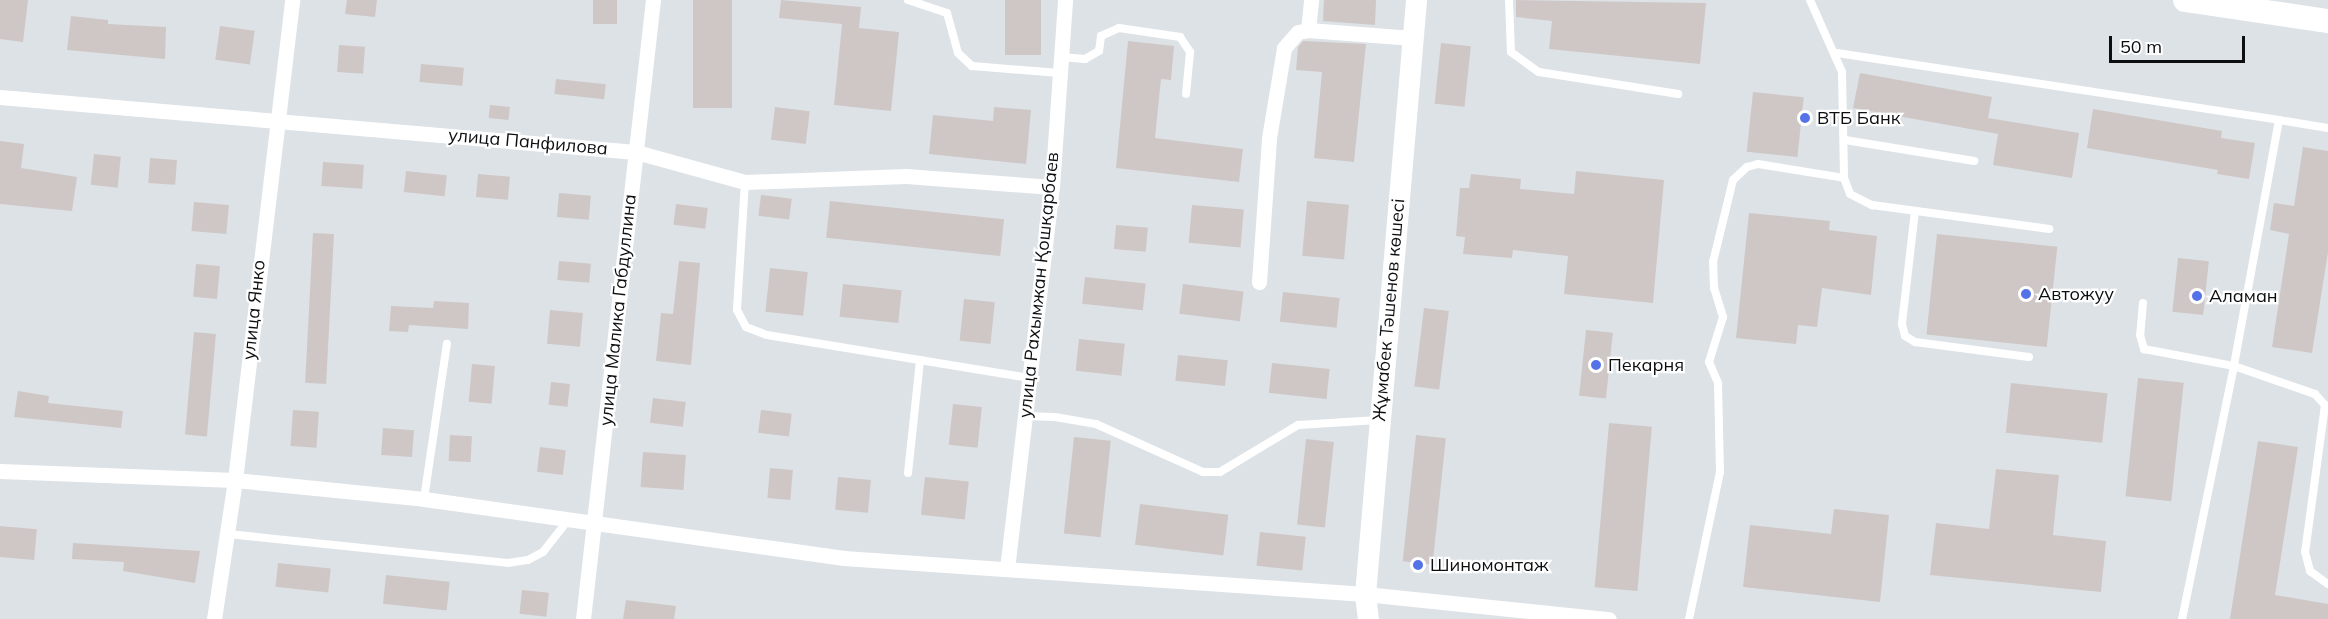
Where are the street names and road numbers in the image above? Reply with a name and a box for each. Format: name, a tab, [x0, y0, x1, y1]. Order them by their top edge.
street label: улица Панфилова	[447, 124, 609, 160]
street label: улица Рахымжан Қошқарбаев	[1014, 151, 1064, 419]
street label: улица Малика Габдуллина	[595, 193, 641, 427]
street label: Жұмабек Тәшенов көшесі	[1368, 198, 1410, 422]
street label: улица Янко	[238, 259, 270, 361]

